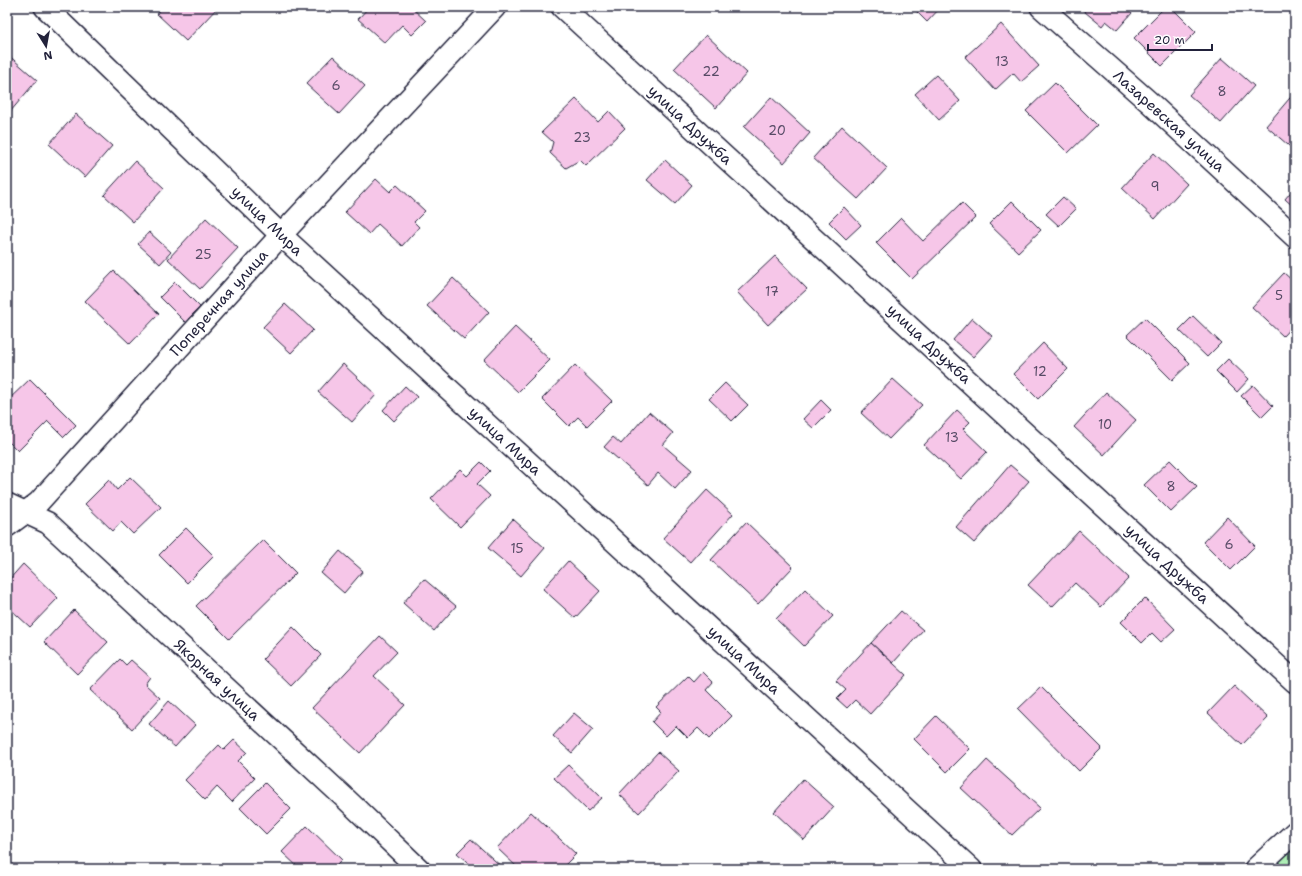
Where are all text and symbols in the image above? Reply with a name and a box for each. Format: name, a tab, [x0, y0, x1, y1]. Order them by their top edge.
north arrow	[26, 26, 66, 66]
scale bar	[1148, 26, 1212, 52]
text: 20 m	[1154, 32, 1185, 48]
text: N	[42, 47, 54, 64]
house number: 13	[995, 53, 1009, 70]
house number: 22	[702, 63, 720, 80]
street label: Лазаревская улица	[1109, 65, 1230, 177]
house number: 6	[331, 77, 341, 94]
street label: улица Дружба	[644, 81, 737, 170]
house number: 8	[1217, 83, 1227, 100]
house number: 20	[768, 122, 786, 139]
house number: 23	[573, 129, 591, 146]
house number: 9	[1150, 178, 1160, 195]
street label: улица Мира	[227, 182, 308, 261]
street label: Поперечная улица	[166, 245, 273, 361]
house number: 25	[195, 246, 211, 263]
house number: 17	[765, 283, 779, 300]
house number: 5	[1275, 287, 1283, 304]
street label: улица Дружба	[883, 300, 976, 389]
house number: 12	[1033, 363, 1047, 380]
street label: улица Мира	[464, 402, 546, 480]
house number: 10	[1098, 416, 1112, 433]
house number: 13	[945, 429, 959, 446]
house number: 8	[1166, 478, 1176, 495]
street label: улица Дружба	[1121, 520, 1214, 609]
house number: 6	[1224, 536, 1234, 553]
house number: 15	[510, 540, 524, 557]
street label: улица Мира	[703, 621, 785, 699]
street label: Якорная улица	[170, 635, 265, 726]

